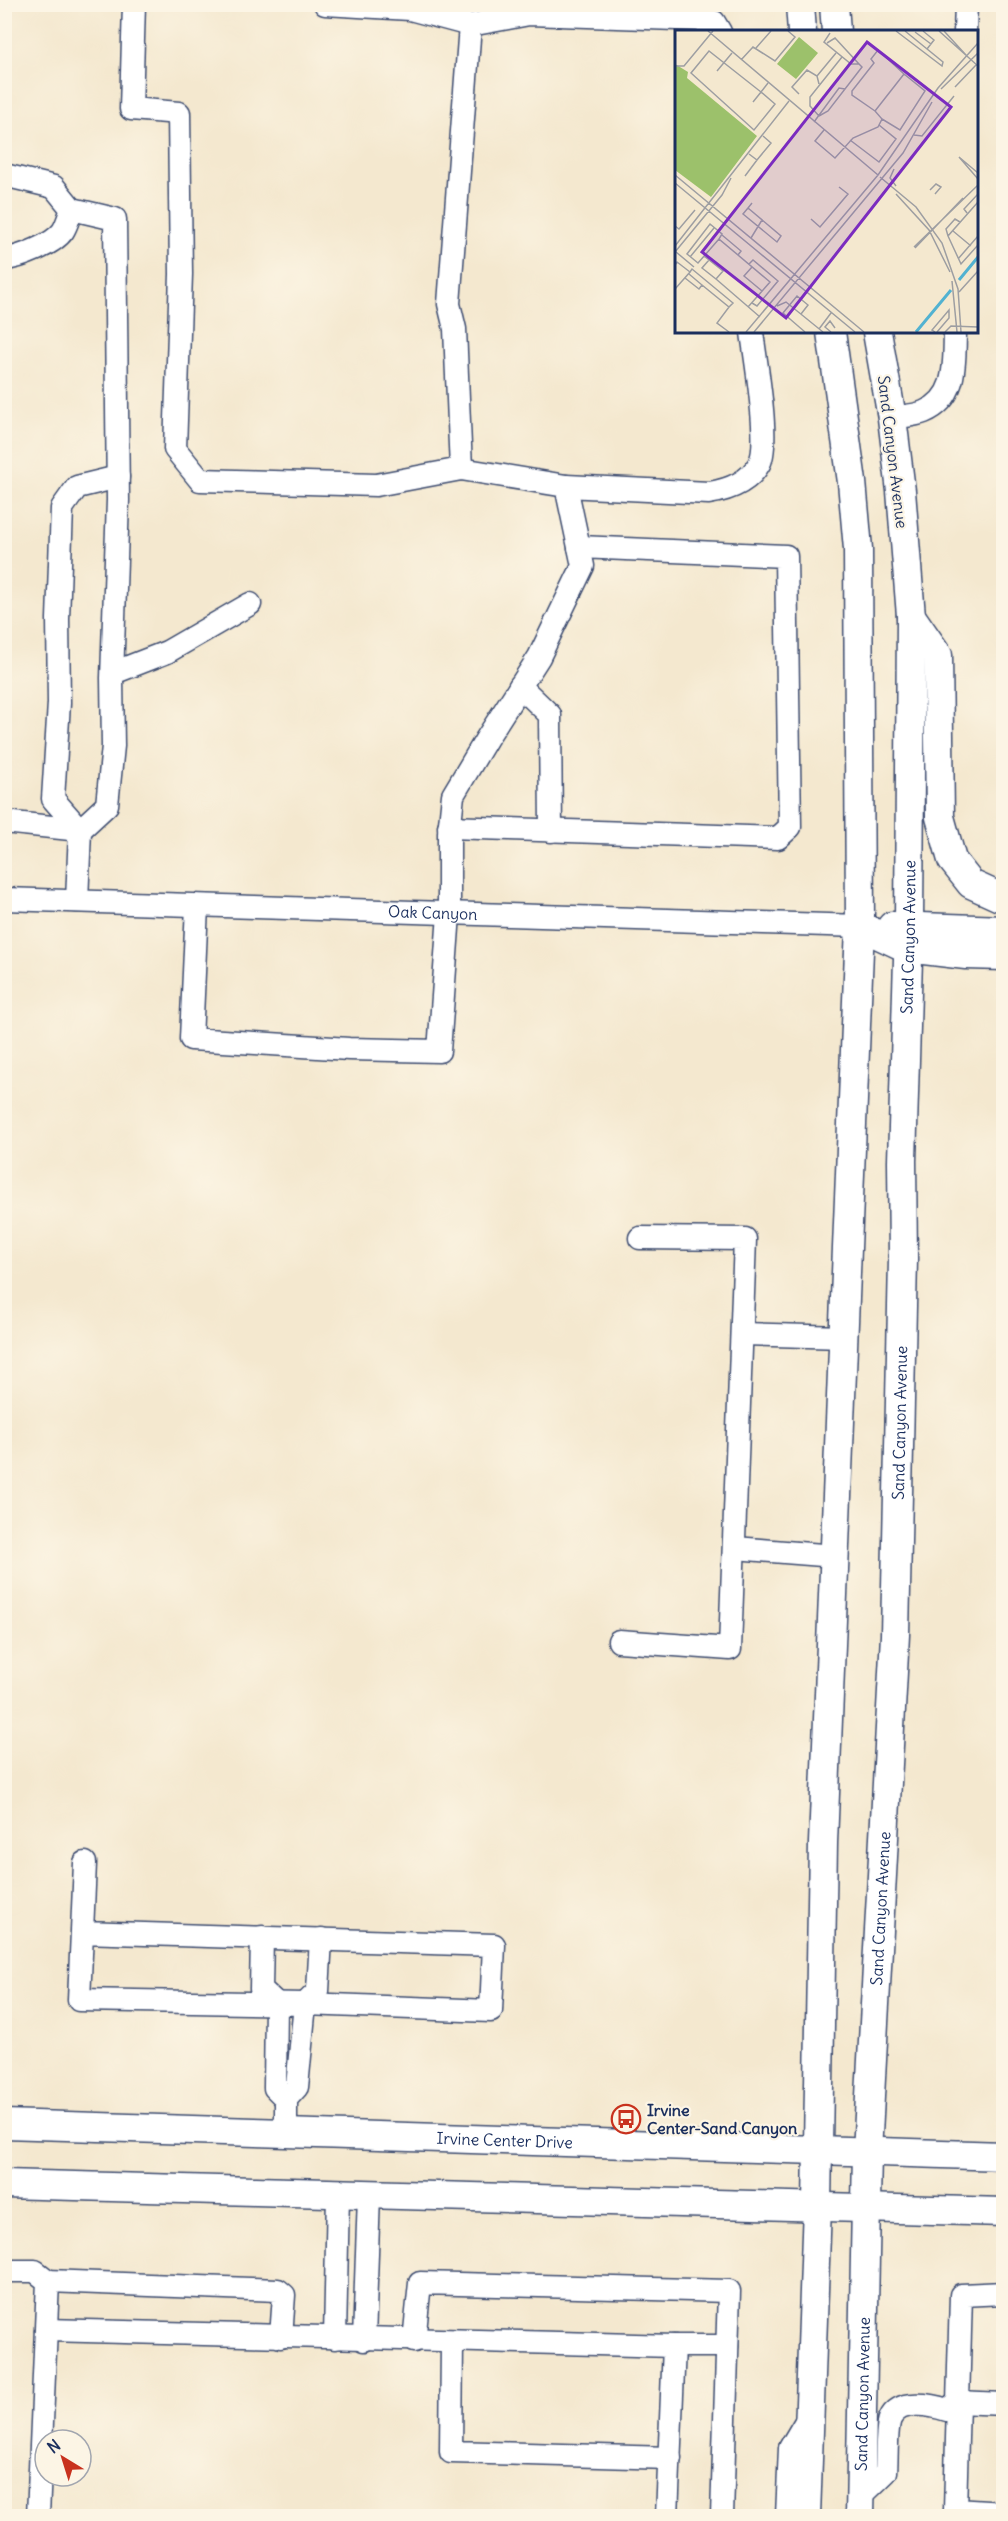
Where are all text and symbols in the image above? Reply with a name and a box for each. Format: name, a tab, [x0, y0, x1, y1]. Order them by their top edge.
inset map	[675, 30, 978, 333]
street label: Sand Canyon Avenue	[874, 374, 912, 530]
street label: Sand Canyon Avenue	[896, 860, 919, 1014]
street label: Oak Canyon	[388, 901, 478, 924]
street label: Sand Canyon Avenue	[888, 1346, 911, 1500]
street label: Sand Canyon Avenue	[866, 1831, 894, 1986]
place label: Irvine Center-Sand Canyon	[647, 2100, 797, 2139]
bus stop icon: Irvine Center-Sand Canyon	[610, 2103, 642, 2135]
street label: Irvine Center Drive	[436, 2128, 573, 2152]
street label: Sand Canyon Avenue	[851, 2317, 874, 2471]
north arrow	[33, 2428, 93, 2488]
text: N	[43, 2435, 64, 2457]

